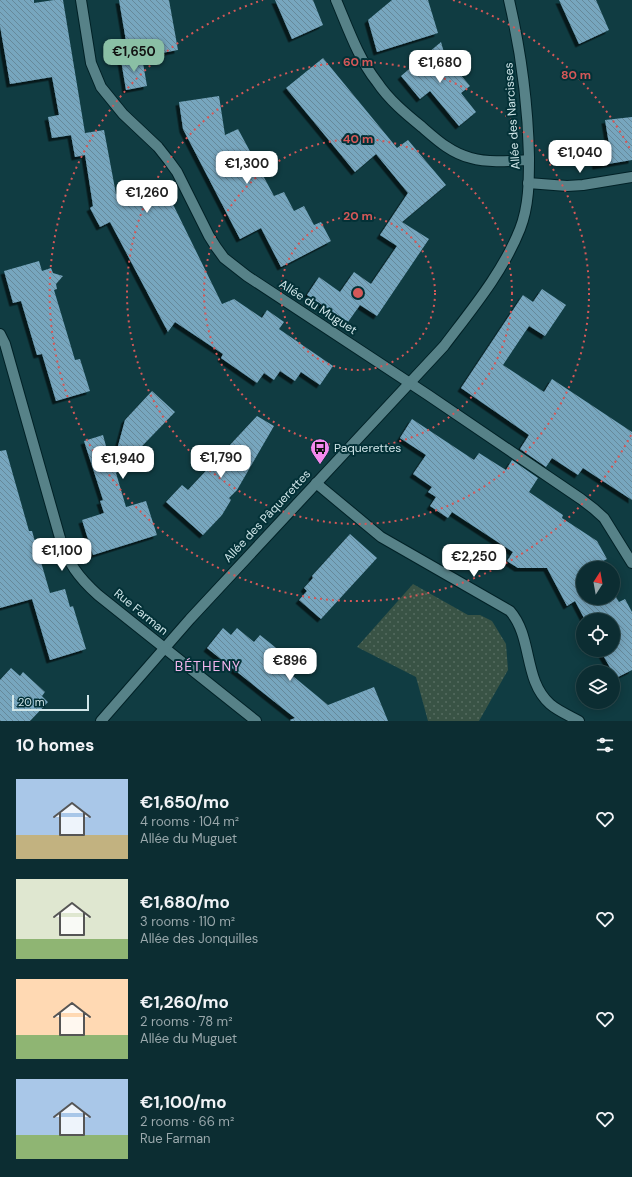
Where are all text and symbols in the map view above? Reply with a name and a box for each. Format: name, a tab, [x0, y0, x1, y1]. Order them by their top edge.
pin: €1,650	[101, 39, 167, 73]
text: €1,650	[112, 43, 156, 60]
pin: €1,680	[407, 50, 473, 84]
text: 60 m	[343, 54, 373, 70]
text: €1,680	[418, 54, 462, 71]
street label: Allée des Narcisses	[500, 62, 524, 170]
text: 80 m	[561, 67, 591, 83]
text: 40 m	[343, 131, 373, 147]
pin: €1,040	[547, 140, 613, 174]
text: €1,040	[558, 144, 602, 161]
pin: €1,300	[214, 151, 280, 185]
text: €1,300	[225, 155, 269, 172]
pin: €1,260	[114, 180, 180, 214]
text: €1,260	[125, 184, 169, 201]
text: 20 m	[343, 208, 373, 224]
street label: Allée du Muguet	[276, 276, 360, 338]
centre of rings	[351, 286, 365, 300]
bus stop icon: Paquerettes	[309, 437, 331, 465]
place label: Paquerettes	[334, 440, 401, 456]
pin: €1,790	[188, 445, 254, 479]
pin: €1,940	[90, 446, 156, 480]
text: €1,790	[200, 449, 242, 466]
text: €1,940	[101, 450, 145, 467]
street label: Allée des Pâquerettes	[220, 466, 314, 566]
pin: €1,100	[29, 538, 95, 572]
text: €1,100	[41, 542, 83, 559]
pin: €2,250	[441, 544, 507, 578]
text: €2,250	[451, 548, 497, 565]
north arrow	[576, 561, 620, 605]
map controls	[576, 561, 620, 709]
street label: Rue Farman	[111, 585, 171, 639]
button: locate	[576, 613, 620, 657]
pin: €896	[266, 648, 314, 682]
text: €896	[273, 652, 307, 669]
district label: BÉTHENY	[175, 657, 241, 675]
button: layers	[576, 665, 620, 709]
scale bar	[12, 693, 89, 712]
text: 20 m	[18, 695, 44, 709]
text: 10 homes	[16, 734, 94, 756]
icon: filters	[594, 734, 616, 756]
text: €1,650/mo	[140, 791, 229, 813]
icon: home	[48, 795, 96, 843]
icon: heart	[594, 808, 616, 830]
text: 4 rooms · 104 m²	[140, 813, 239, 830]
text: Allée du Muguet	[140, 830, 237, 847]
text: €1,680/mo	[140, 891, 230, 913]
icon: home	[48, 895, 96, 943]
icon: heart	[594, 908, 616, 930]
text: 3 rooms · 110 m²	[140, 913, 235, 930]
text: Allée des Jonquilles	[140, 930, 258, 947]
text: €1,260/mo	[140, 991, 229, 1013]
icon: home	[48, 995, 96, 1043]
icon: heart	[594, 1008, 616, 1030]
text: 2 rooms · 78 m²	[140, 1013, 232, 1030]
text: Allée du Muguet	[140, 1030, 237, 1047]
text: €1,100/mo	[140, 1091, 227, 1113]
icon: home	[48, 1095, 96, 1143]
icon: heart	[594, 1108, 616, 1130]
text: 2 rooms · 66 m²	[140, 1113, 234, 1130]
text: Rue Farman	[140, 1130, 211, 1147]

